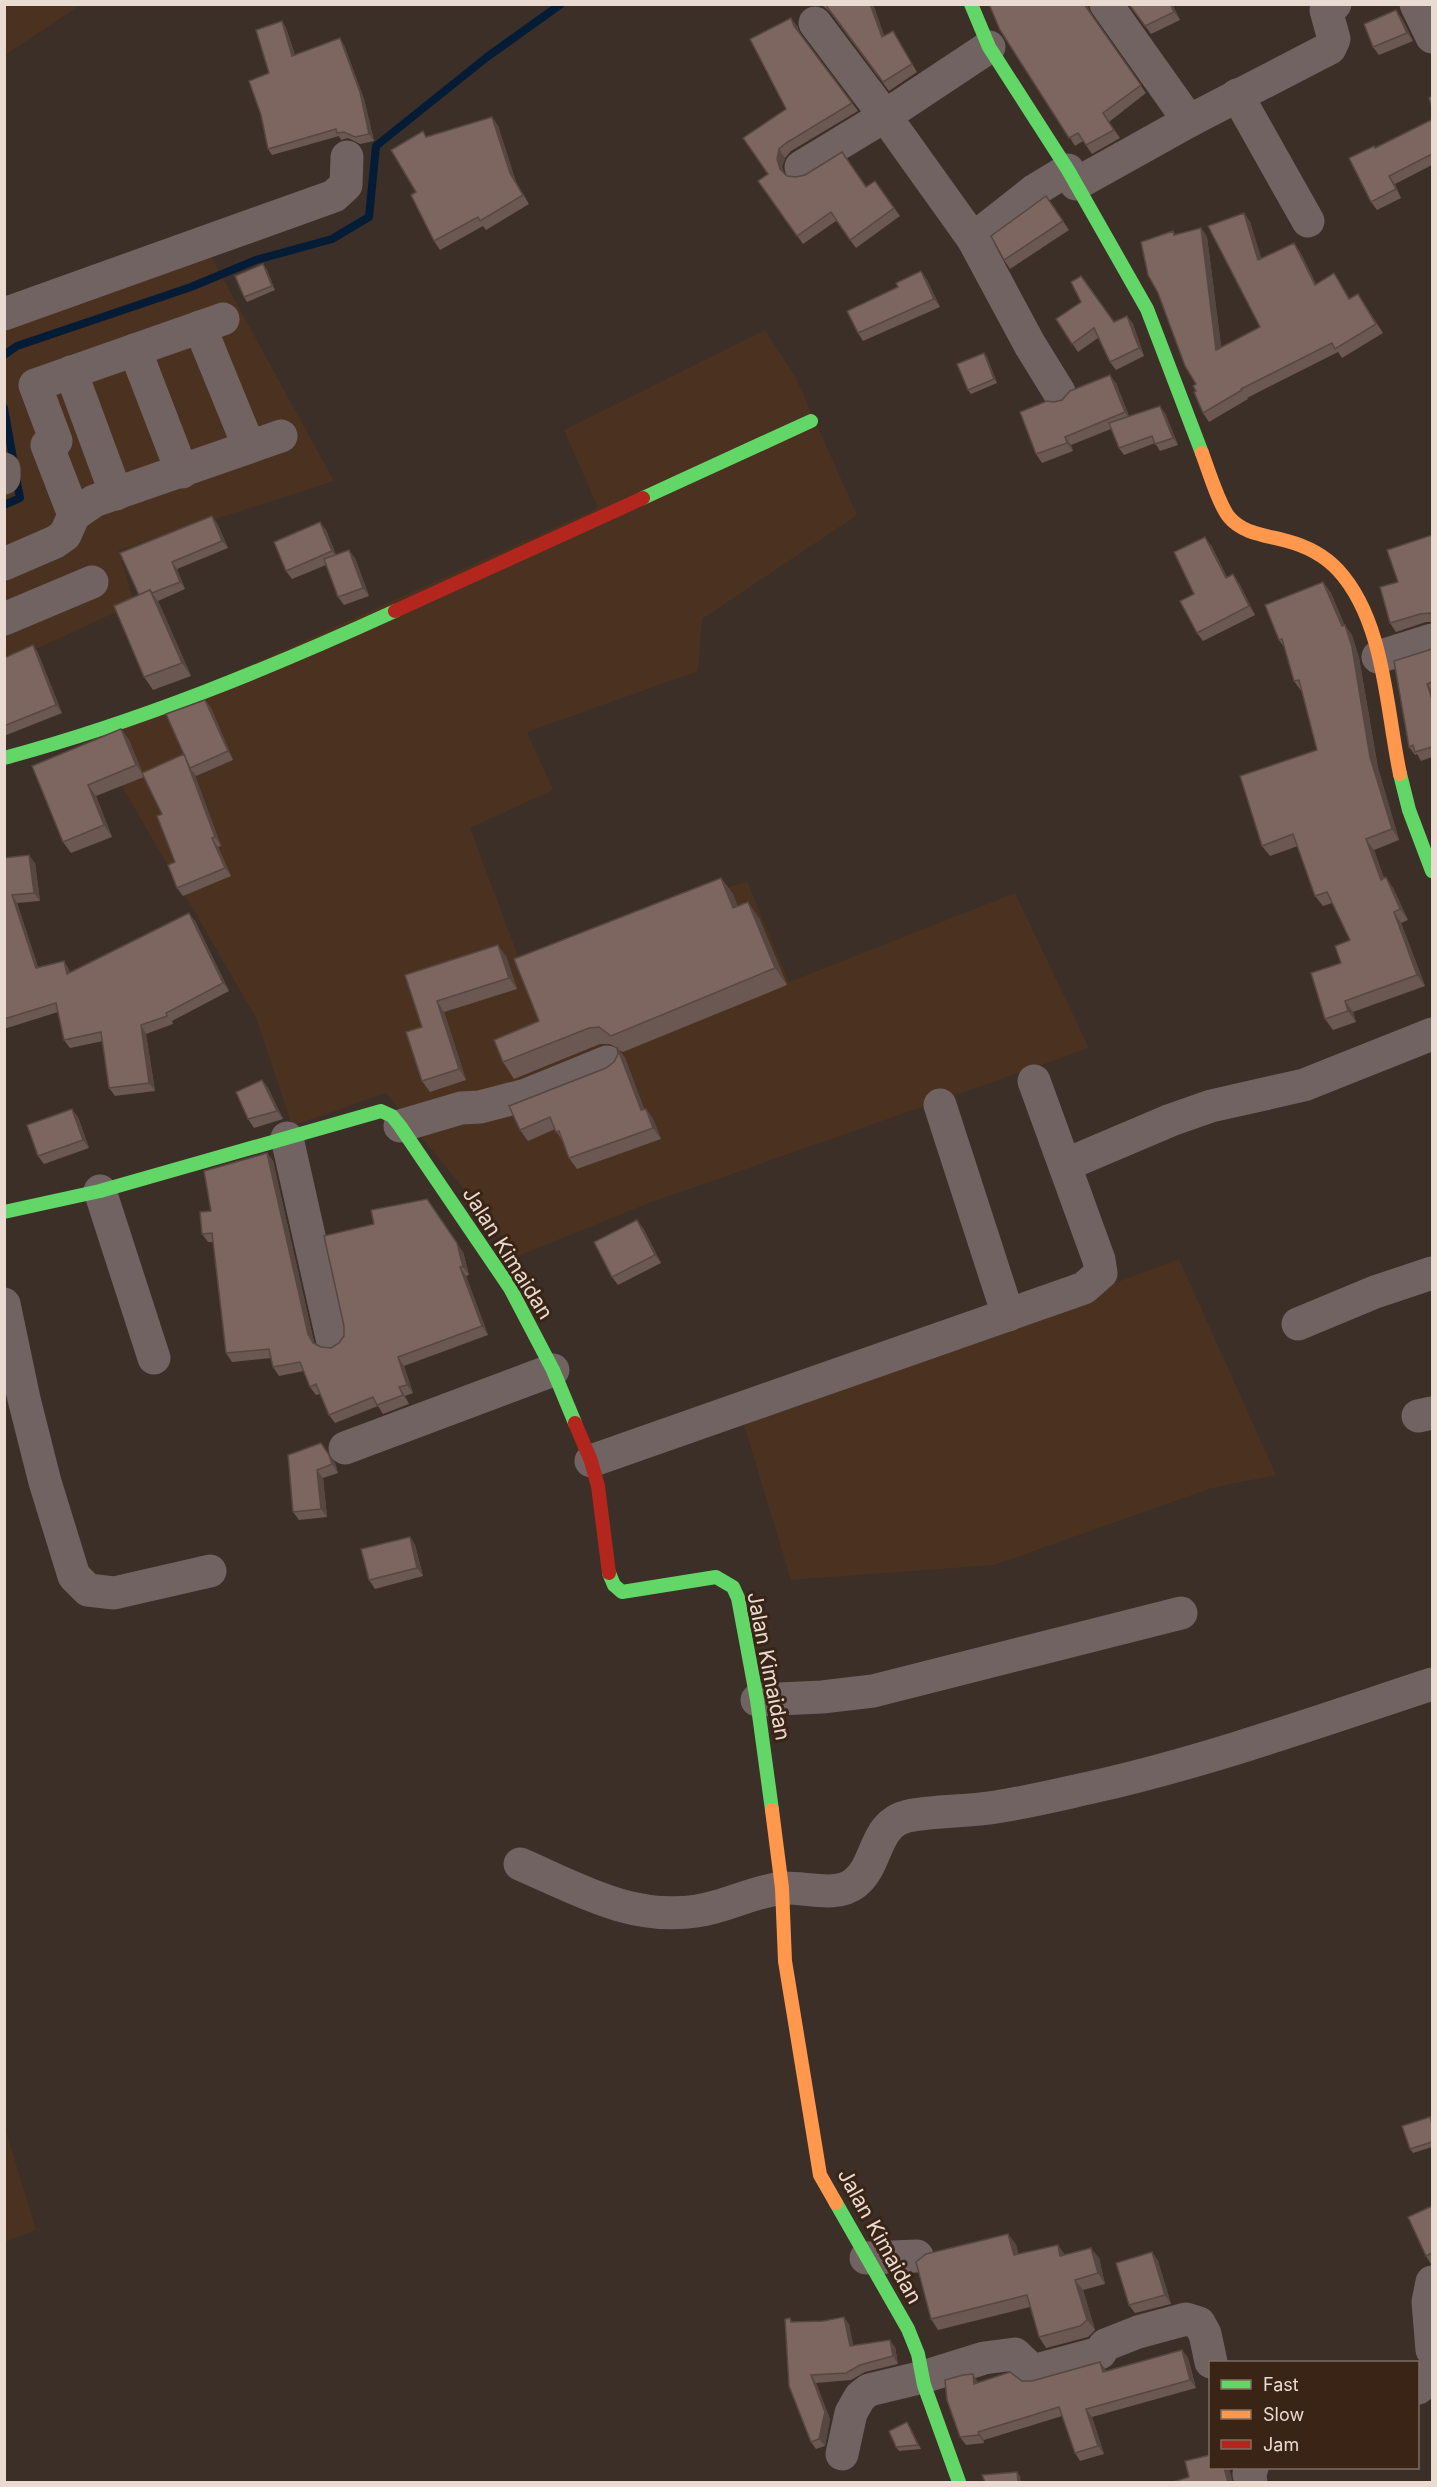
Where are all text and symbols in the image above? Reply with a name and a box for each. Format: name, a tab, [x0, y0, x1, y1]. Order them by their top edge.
street label: Jalan Kimaidan	[457, 1182, 559, 1324]
street label: Jalan Kimaidan	[742, 1590, 796, 1742]
street label: Jalan Kimaidan	[833, 2164, 927, 2308]
legend	[1209, 2361, 1419, 2469]
text: Fast	[1263, 2374, 1299, 2395]
text: Slow	[1263, 2404, 1304, 2425]
text: Jam	[1263, 2434, 1299, 2455]

